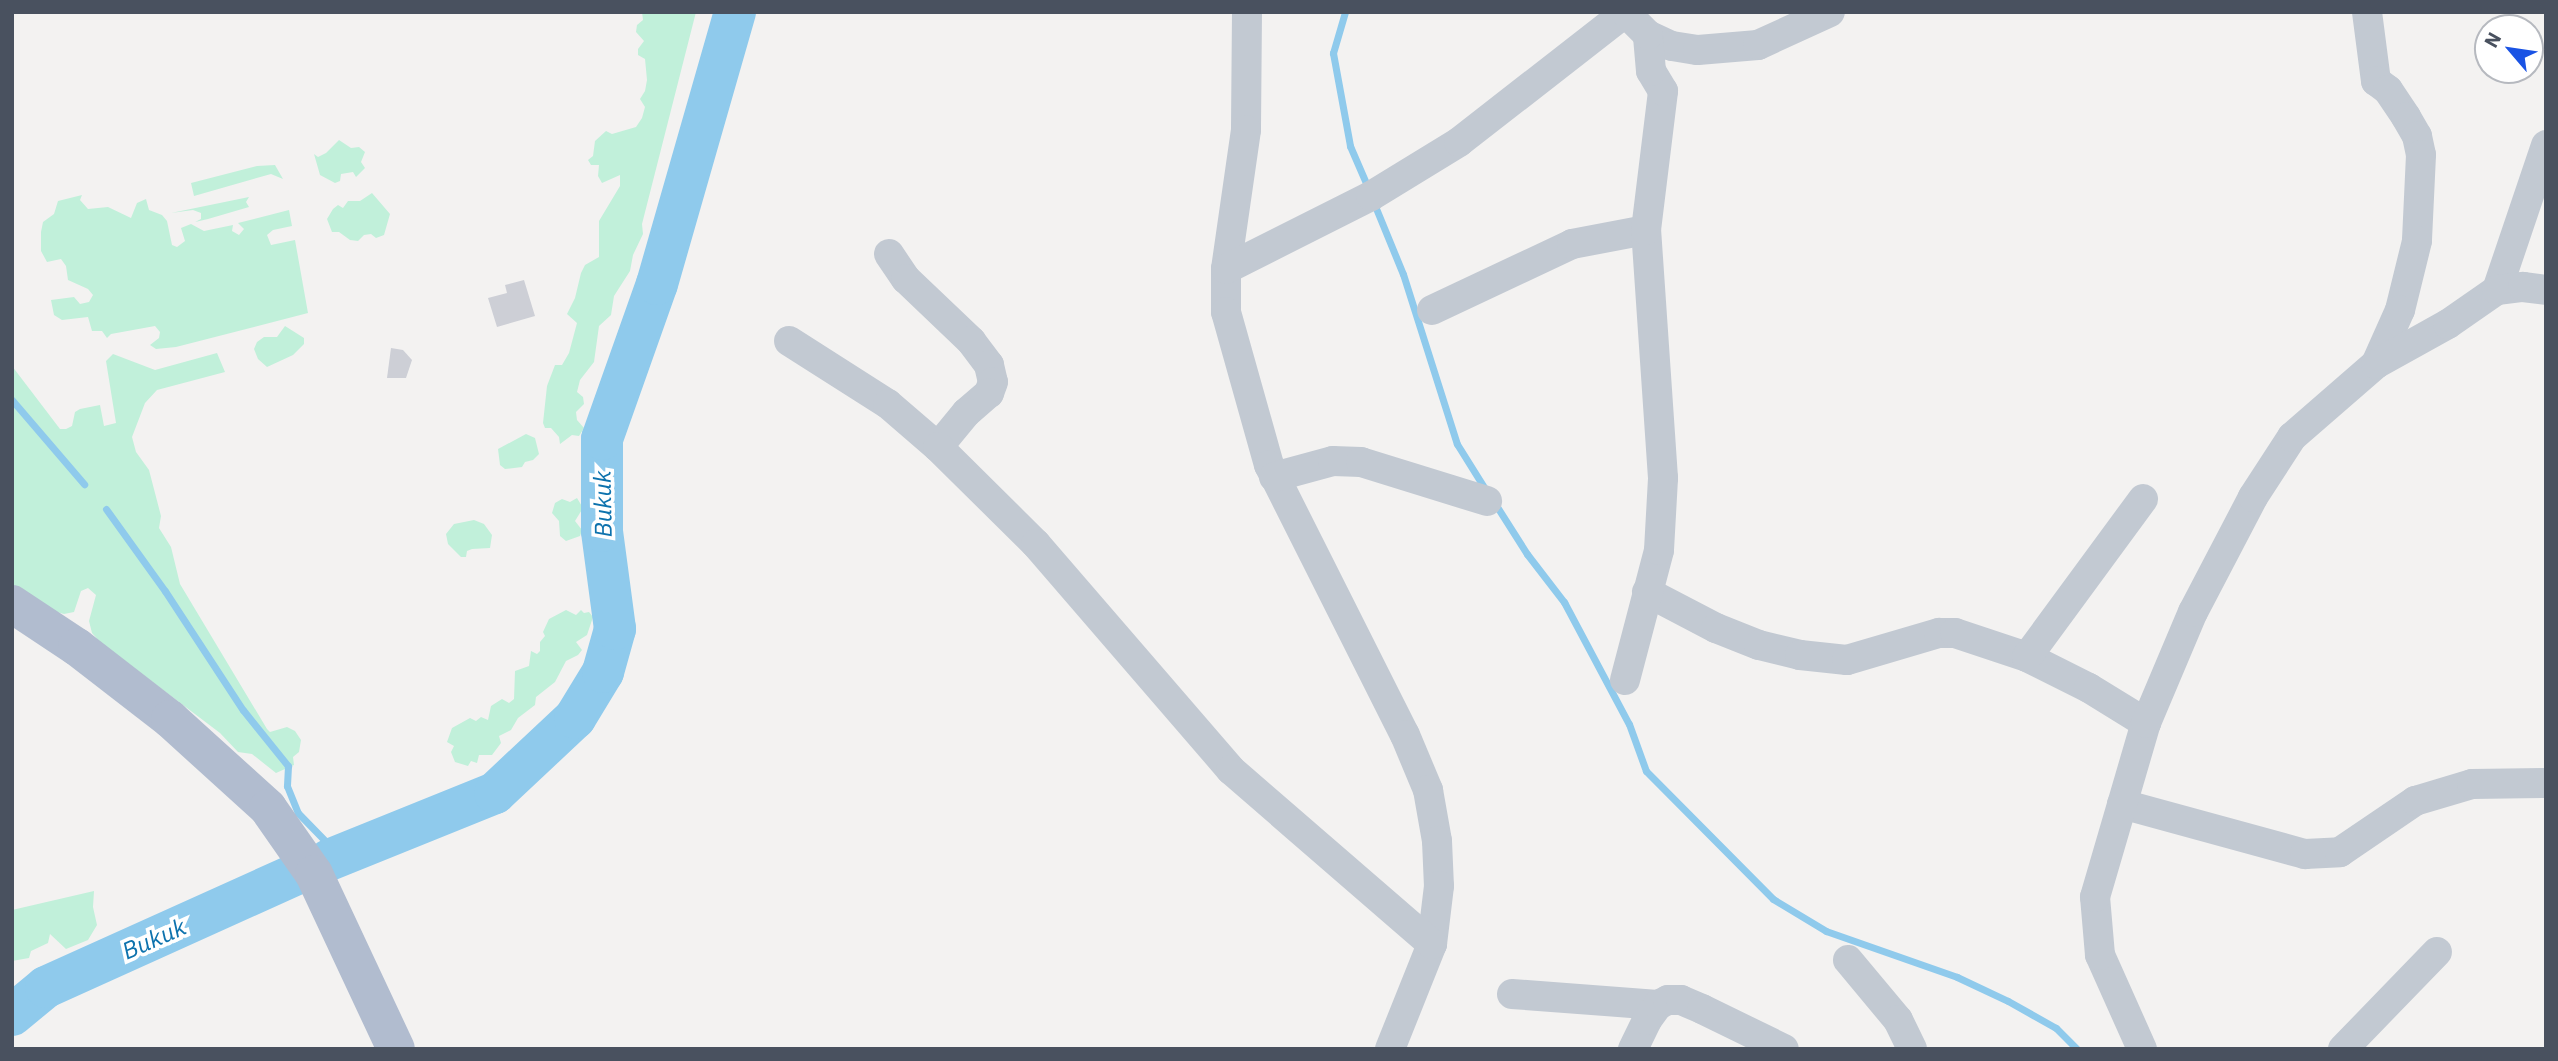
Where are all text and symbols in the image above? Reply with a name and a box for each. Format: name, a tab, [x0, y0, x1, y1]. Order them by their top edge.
north arrow	[2474, 14, 2544, 84]
text: N	[2479, 28, 2506, 52]
water label: Bukuk	[588, 470, 618, 538]
water label: Bukuk	[118, 912, 190, 966]

